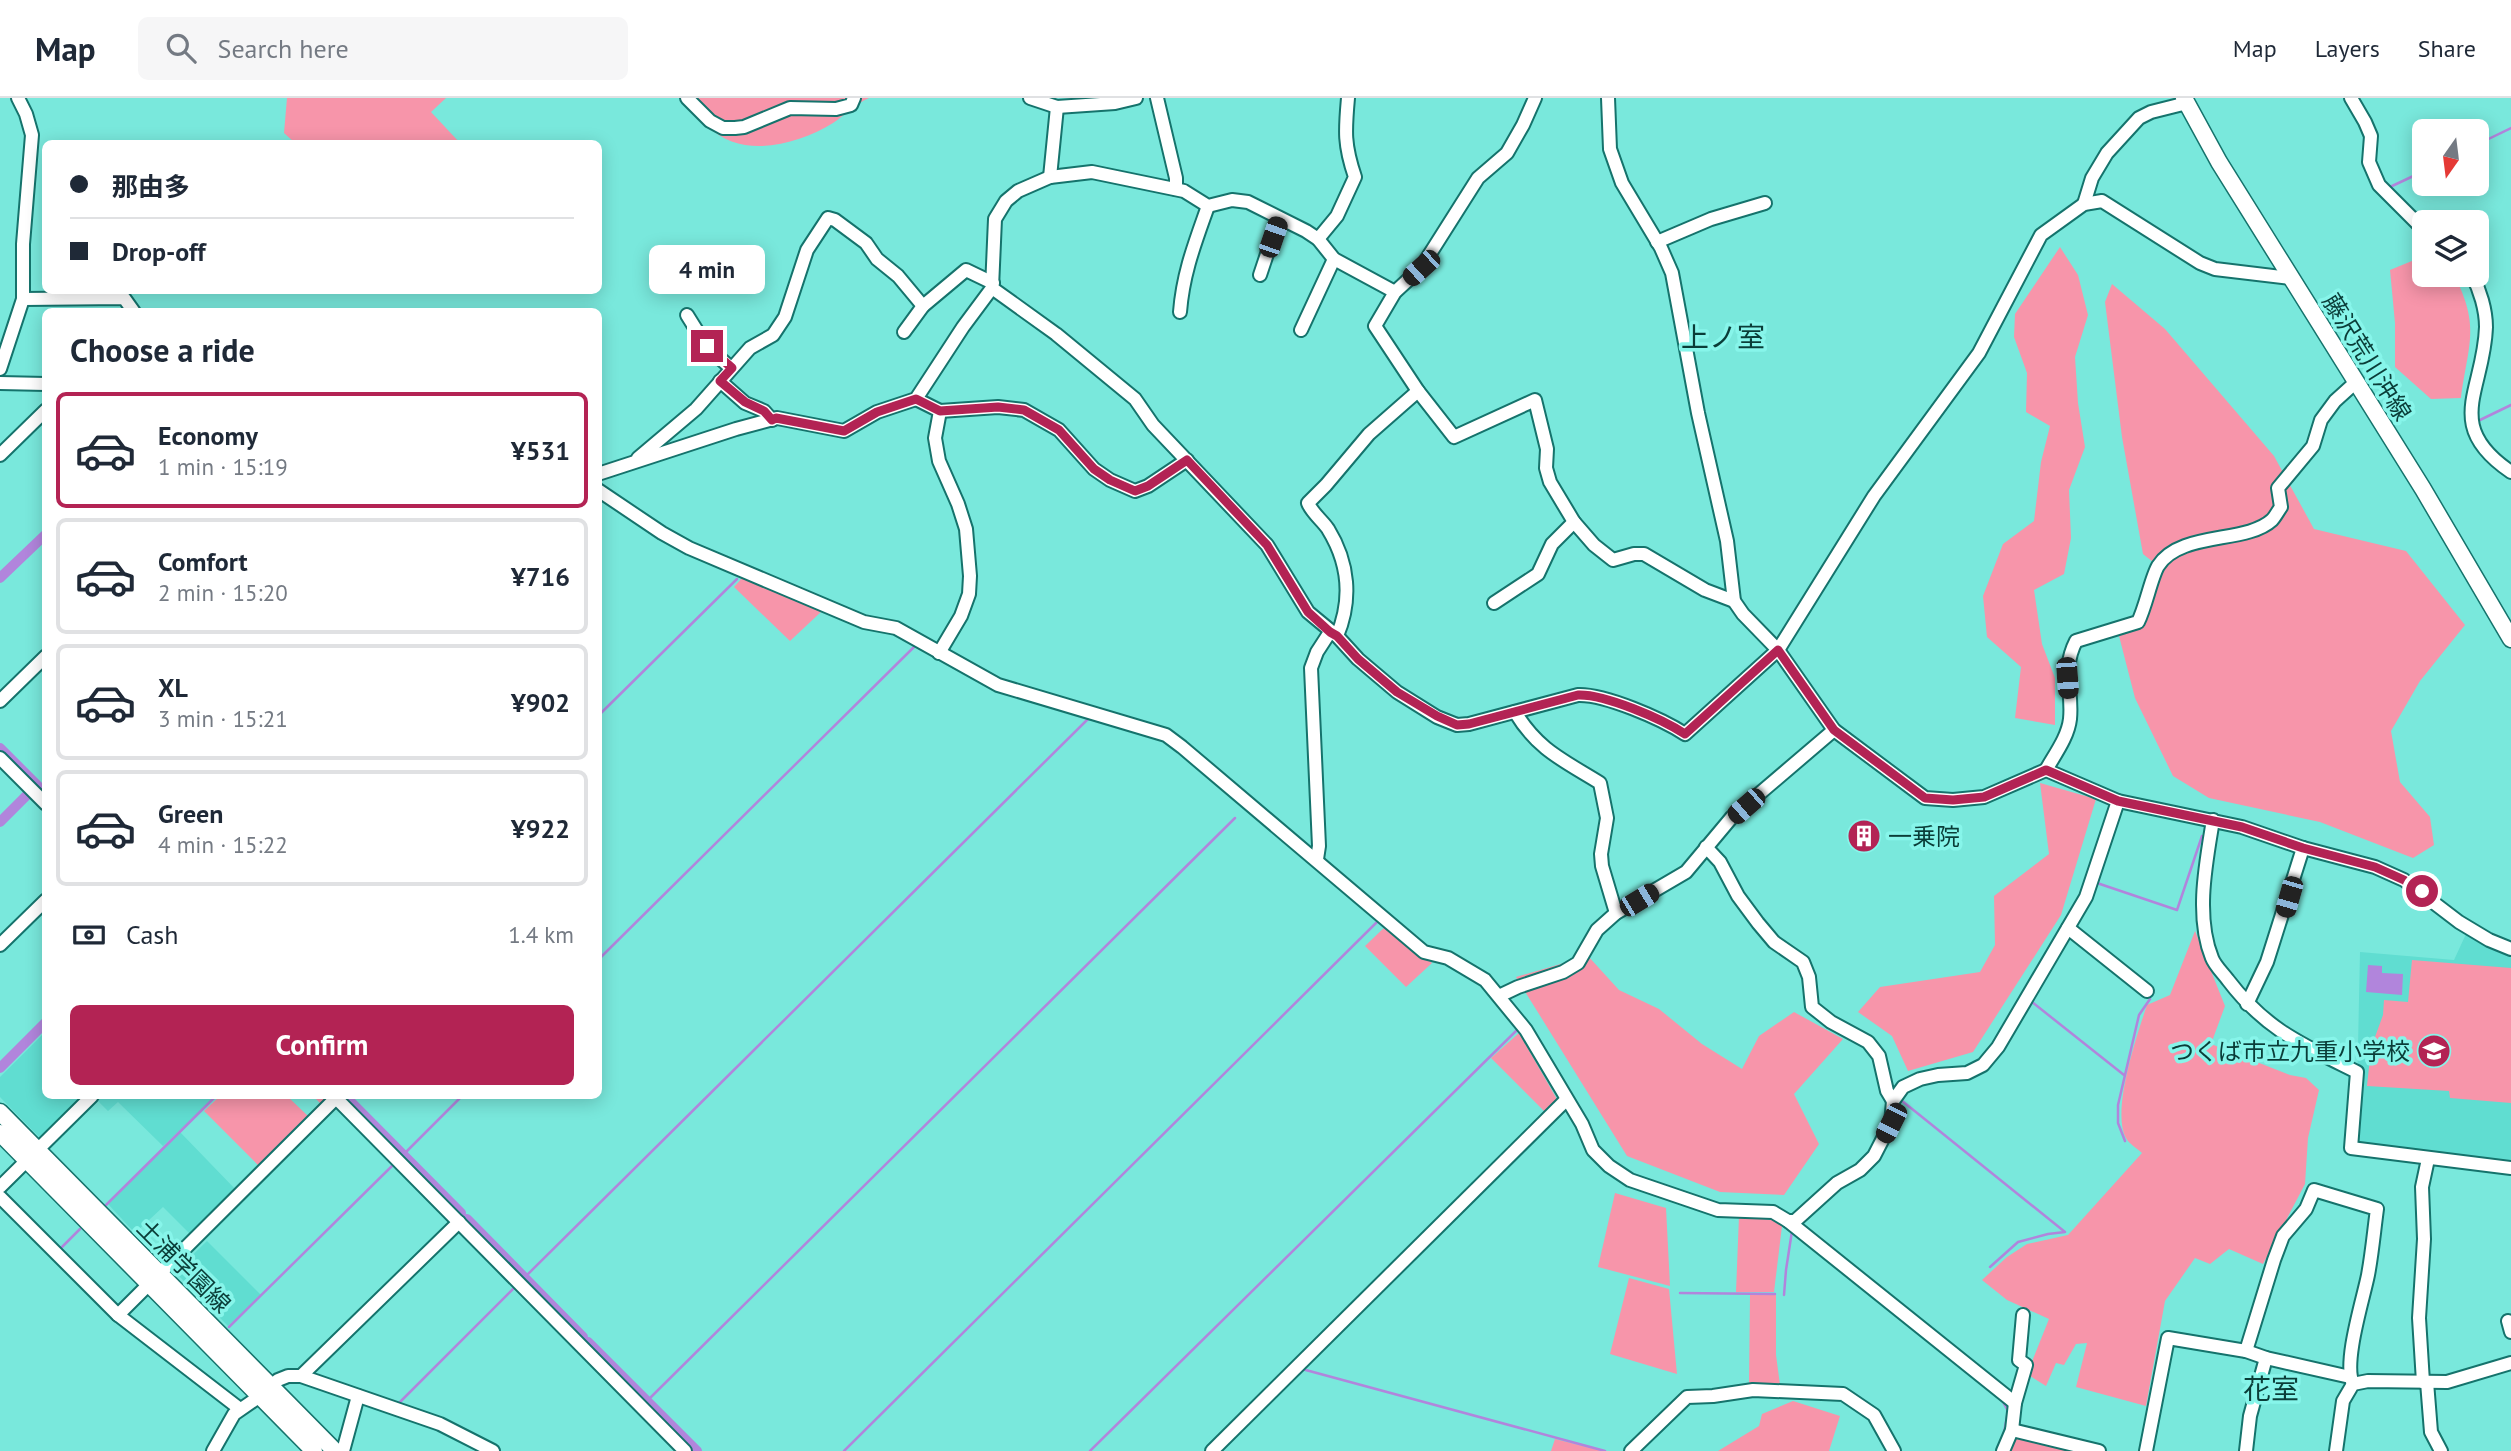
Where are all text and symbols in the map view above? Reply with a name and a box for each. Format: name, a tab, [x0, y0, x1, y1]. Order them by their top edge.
search box	[138, 17, 628, 80]
text: Map	[35, 27, 96, 70]
icon: search	[162, 29, 200, 67]
text: Search here	[218, 32, 349, 65]
text: Map	[2233, 33, 2277, 64]
text: Layers	[2315, 33, 2380, 64]
text: Share	[2418, 33, 2476, 64]
north arrow	[2412, 119, 2488, 196]
map controls	[2412, 119, 2489, 287]
text: 那由多	[112, 170, 190, 203]
button: layers	[2412, 210, 2489, 287]
car	[1257, 214, 1290, 260]
text: Drop-off	[112, 235, 206, 268]
callout: 4 min	[649, 244, 765, 294]
car	[1399, 246, 1444, 290]
text: 4 min	[679, 255, 735, 284]
street label: 藤沢荒川沖線	[2316, 288, 2418, 426]
district label: 上ノ室	[1681, 318, 1765, 355]
text: Choose a ride	[70, 329, 255, 371]
route end	[691, 330, 723, 362]
icon: car	[74, 419, 137, 482]
text: Economy	[158, 419, 258, 452]
text: ¥531	[511, 434, 570, 467]
text: 1 min · 15:19	[158, 452, 288, 481]
icon: car	[74, 545, 137, 608]
text: Comfort	[158, 545, 248, 578]
text: ¥716	[511, 560, 570, 593]
text: 2 min · 15:20	[158, 578, 288, 607]
car	[2056, 656, 2079, 700]
icon: car	[74, 671, 137, 734]
text: XL	[158, 671, 188, 704]
text: ¥902	[511, 686, 570, 719]
text: 3 min · 15:21	[158, 704, 288, 733]
car	[1724, 784, 1769, 828]
icon: car	[74, 797, 137, 860]
text: Green	[158, 797, 223, 830]
text: ¥922	[511, 812, 570, 845]
building icon: 一乗院	[1845, 817, 1883, 855]
place label: 一乗院	[1888, 821, 1960, 852]
text: 4 min · 15:22	[158, 830, 288, 859]
car	[2274, 874, 2305, 920]
route start	[2406, 875, 2438, 907]
car	[1616, 880, 1663, 920]
icon: cash	[70, 916, 108, 954]
text: Cash	[126, 918, 178, 951]
text: 1.4 km	[508, 920, 574, 949]
button: Confirm	[70, 1005, 574, 1085]
school or university icon: つくば市立九重小学校	[2415, 1032, 2453, 1070]
place label: つくば市立九重小学校	[2170, 1036, 2410, 1067]
car	[1873, 1100, 1910, 1146]
street label: 土浦学園線	[131, 1213, 237, 1319]
district label: 花室	[2243, 1370, 2299, 1407]

